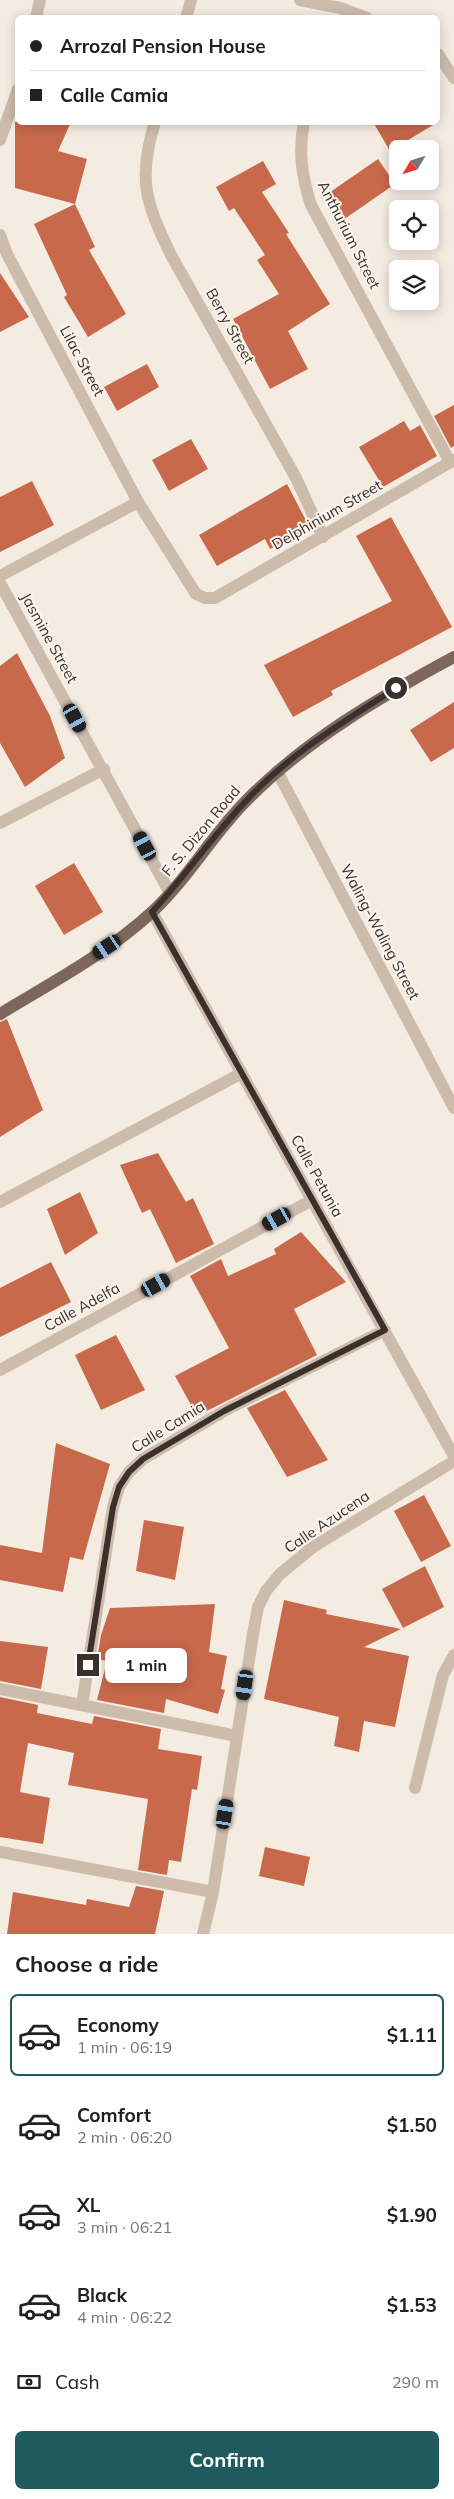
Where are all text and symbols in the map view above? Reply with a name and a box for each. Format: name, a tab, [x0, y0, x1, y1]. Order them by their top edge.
text: Arrozal Pension House	[60, 34, 266, 58]
text: Calle Camia	[60, 83, 168, 107]
north arrow	[389, 140, 439, 190]
map controls	[389, 140, 439, 310]
street label: Anthurium Street	[314, 178, 385, 292]
button: locate	[389, 200, 439, 250]
button: layers	[389, 260, 439, 310]
street label: Berry Street	[202, 285, 259, 367]
street label: Lilac Street	[56, 322, 109, 399]
street label: Delphinium Street	[268, 475, 385, 554]
street label: Jasmine Street	[17, 589, 82, 686]
route start	[385, 677, 407, 699]
car	[61, 701, 88, 735]
street label: F. S. Dizon Road	[157, 782, 244, 880]
car	[131, 829, 158, 863]
street label: Waling-Waling Street	[337, 861, 424, 1003]
car	[90, 932, 123, 962]
street label: Calle Petunia	[287, 1131, 348, 1220]
car	[260, 1205, 293, 1233]
car	[139, 1271, 172, 1299]
street label: Calle Adelfa	[40, 1278, 123, 1335]
street label: Calle Camia	[128, 1397, 208, 1457]
street label: Calle Azucena	[280, 1486, 373, 1557]
callout: 1 min	[106, 1648, 188, 1682]
route end	[77, 1654, 99, 1676]
text: 1 min	[125, 1655, 167, 1675]
car	[235, 1669, 254, 1701]
car	[215, 1798, 234, 1830]
text: Choose a ride	[15, 1950, 158, 1978]
icon: car	[17, 2013, 62, 2058]
text: Economy	[77, 2013, 159, 2037]
text: $1.11	[387, 2023, 437, 2047]
text: 1 min · 06:19	[77, 2037, 172, 2057]
icon: car	[17, 2103, 62, 2148]
text: Comfort	[77, 2103, 151, 2127]
text: $1.50	[387, 2113, 437, 2137]
text: 2 min · 06:20	[77, 2127, 172, 2147]
icon: car	[17, 2193, 62, 2238]
text: XL	[77, 2193, 100, 2217]
text: $1.90	[387, 2203, 437, 2227]
text: 3 min · 06:21	[77, 2217, 172, 2237]
icon: car	[17, 2283, 62, 2328]
text: Black	[77, 2283, 127, 2307]
text: $1.53	[387, 2293, 437, 2317]
text: 4 min · 06:22	[77, 2307, 172, 2327]
icon: cash	[15, 2368, 43, 2396]
text: Cash	[55, 2370, 100, 2394]
text: 290 m	[392, 2372, 439, 2392]
button: Confirm	[15, 2431, 439, 2489]

